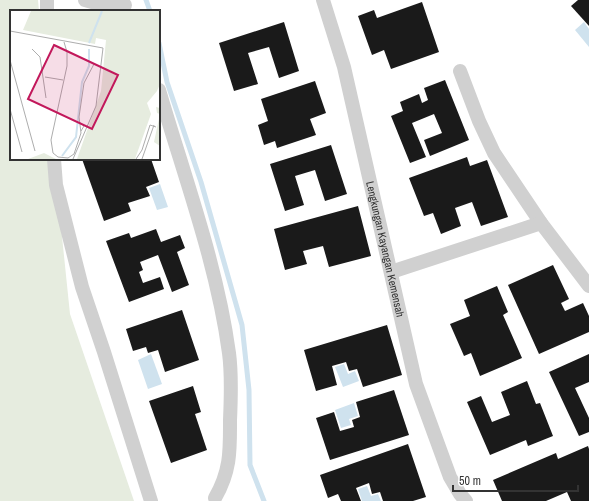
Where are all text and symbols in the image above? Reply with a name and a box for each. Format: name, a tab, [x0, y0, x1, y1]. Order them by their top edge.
inset map	[10, 10, 160, 160]
street label: Lengkungan Kayangan Kemensah	[363, 180, 408, 318]
scale bar	[453, 467, 578, 493]
text: 50 m	[459, 473, 481, 489]

